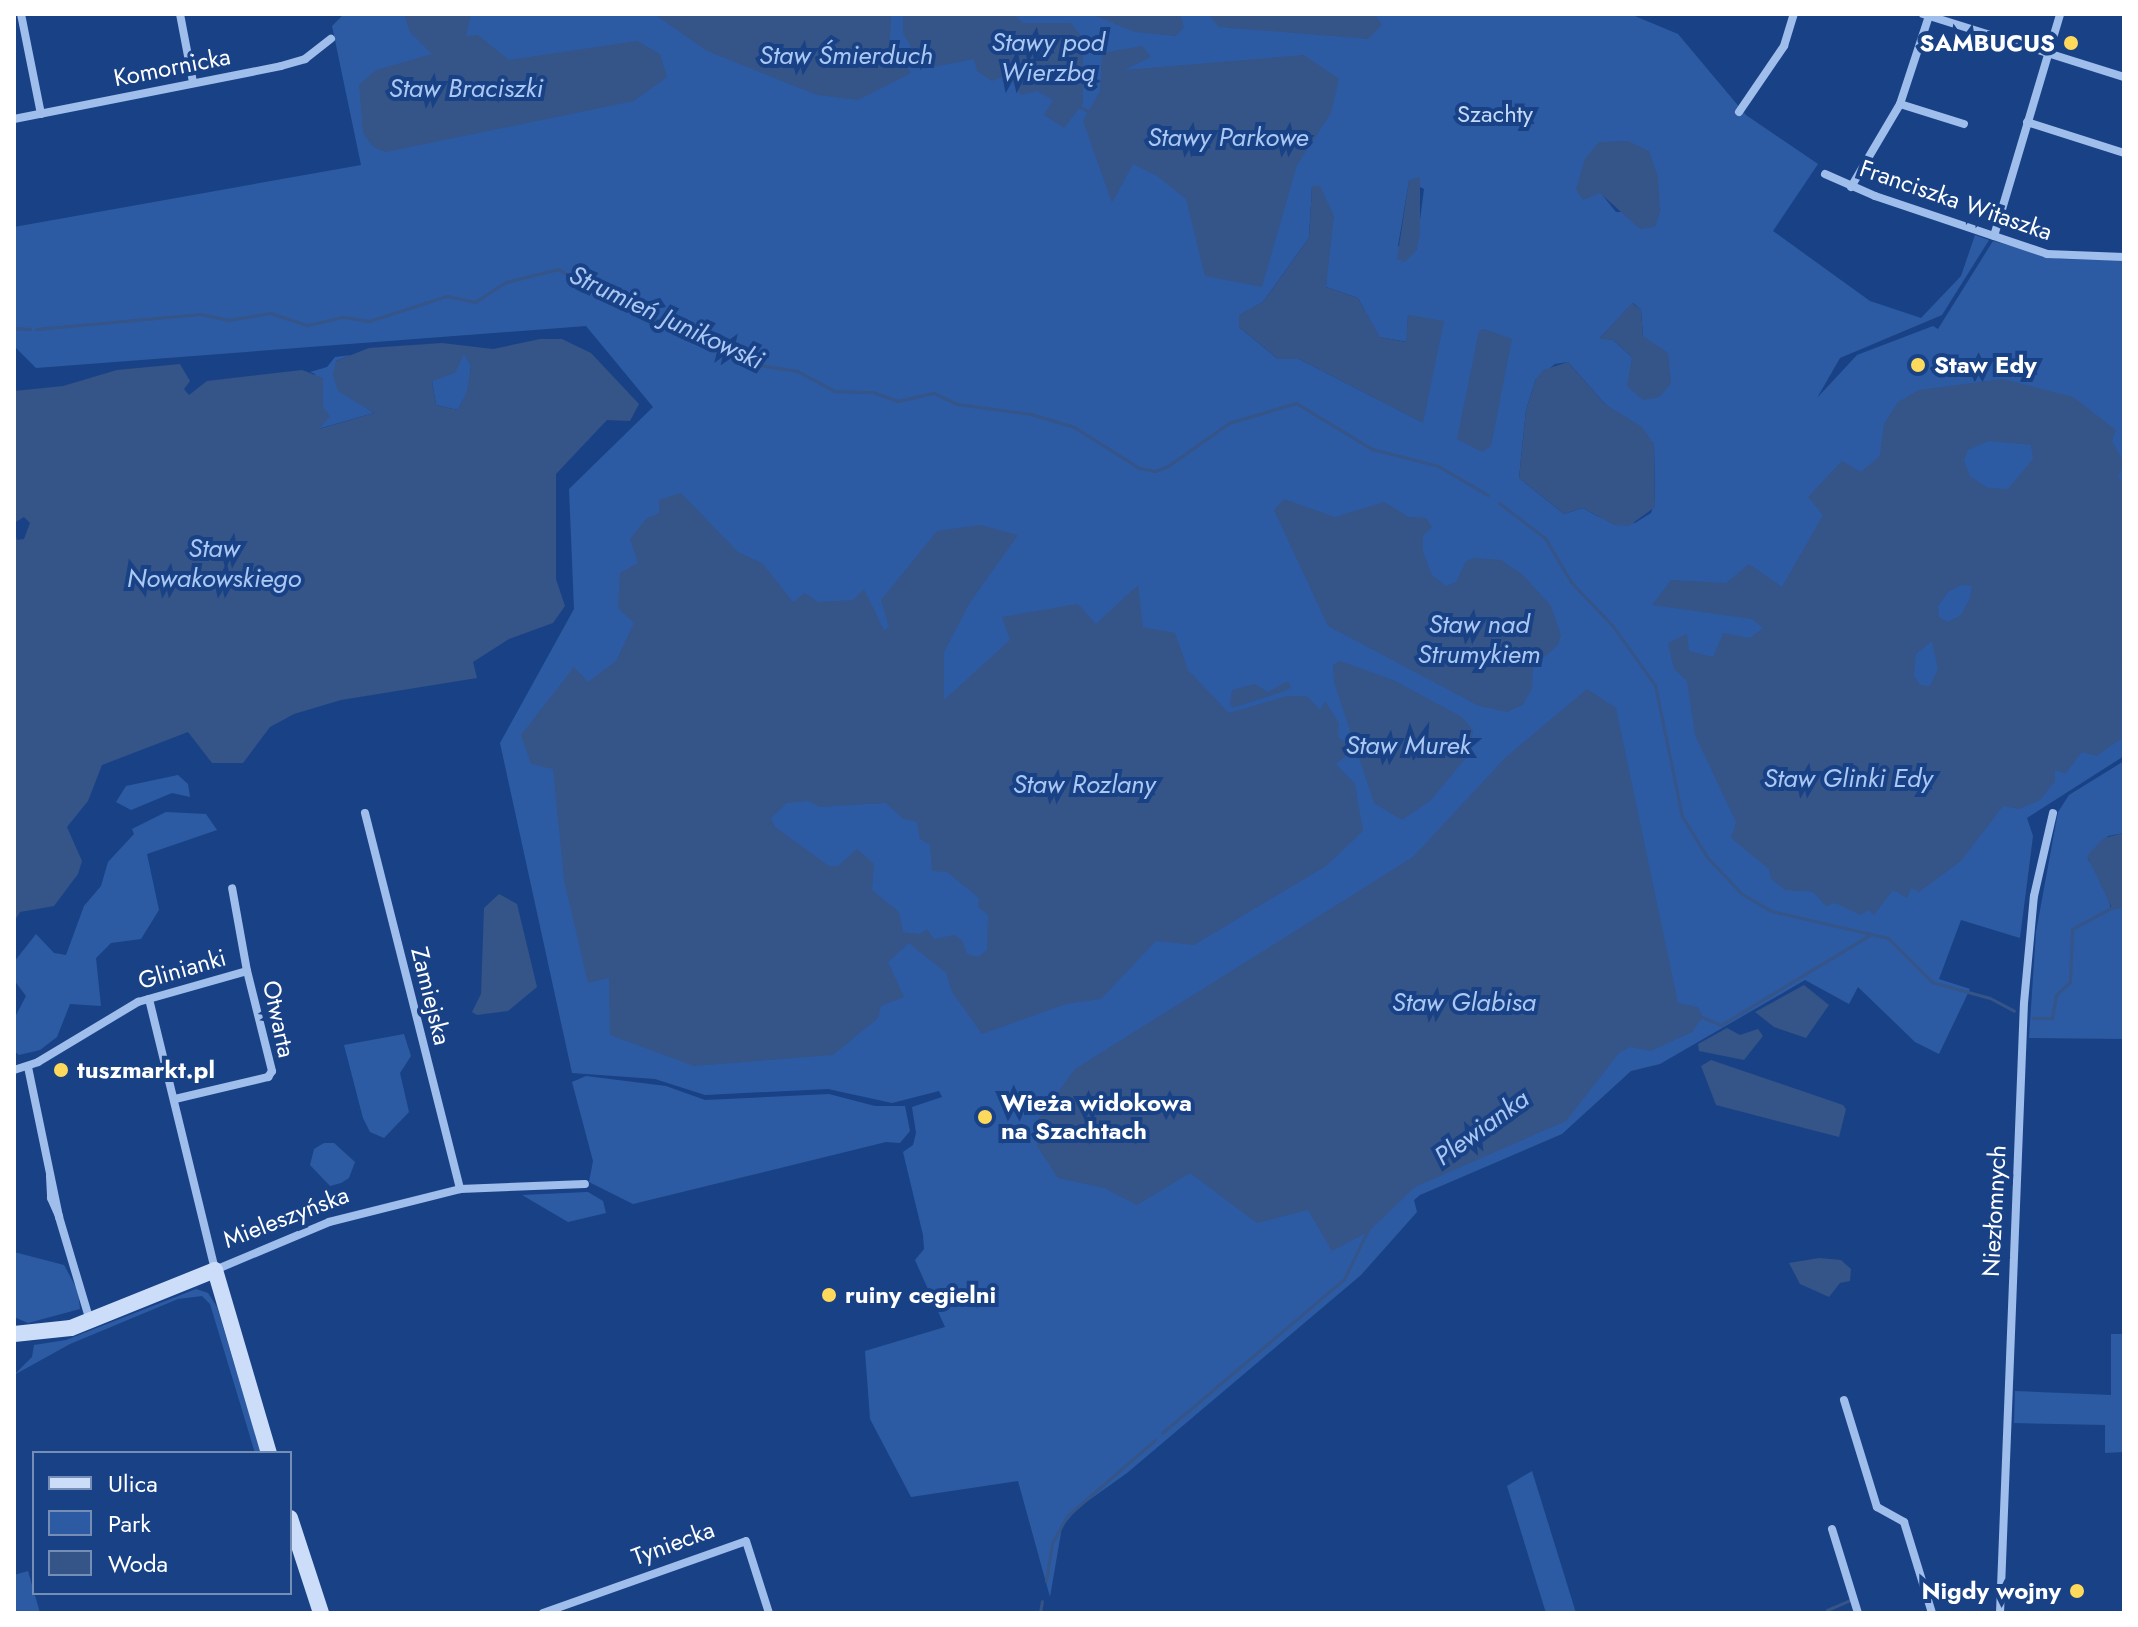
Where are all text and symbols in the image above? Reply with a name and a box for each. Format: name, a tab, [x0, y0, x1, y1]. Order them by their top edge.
water label: Stawy pod Wierzbą	[991, 27, 1105, 88]
place label: SAMBUCUS	[1920, 29, 2055, 57]
marker: SAMBUCUS	[2062, 34, 2080, 52]
water label: Staw Śmierduch	[759, 40, 933, 72]
street label: Komornicka	[111, 42, 233, 92]
water label: Staw Braciszki	[389, 73, 543, 105]
park label: Szachty	[1457, 100, 1533, 128]
water label: Stawy Parkowe	[1148, 122, 1308, 154]
street label: Franciszka Witaszka	[1856, 154, 2056, 246]
water label: Strumień Junikowski	[564, 259, 768, 377]
place label: Staw Edy	[1934, 351, 2037, 379]
marker: Staw Edy	[1909, 356, 1927, 374]
water label: Staw Nowakowskiego	[127, 533, 301, 594]
water label: Staw nad Strumykiem	[1418, 609, 1540, 670]
water label: Staw Murek	[1345, 730, 1471, 762]
water label: Staw Glinki Edy	[1763, 763, 1933, 795]
water label: Staw Rozlany	[1013, 769, 1155, 801]
street label: Glinianki	[135, 943, 229, 995]
street label: Zamiejska	[405, 944, 457, 1048]
street label: Otwarta	[257, 978, 301, 1060]
water label: Staw Glabisa	[1392, 987, 1536, 1019]
place label: tuszmarkt.pl	[77, 1056, 215, 1084]
marker: tuszmarkt.pl	[52, 1061, 70, 1079]
water label: Plewianka	[1429, 1083, 1535, 1173]
place label: Wieża widokowa na Szachtach	[1001, 1089, 1192, 1145]
marker: Wieża widokowa na Szachtach	[976, 1108, 994, 1126]
street label: Niezłomnych	[1976, 1144, 2012, 1278]
street label: Mieleszyńska	[219, 1180, 353, 1254]
place label: ruiny cegielni	[845, 1281, 996, 1309]
marker: ruiny cegielni	[820, 1286, 838, 1304]
legend	[32, 1451, 292, 1595]
text: Ulica	[108, 1466, 158, 1501]
text: Park	[108, 1506, 151, 1541]
street label: Tyniecka	[628, 1515, 718, 1571]
text: Woda	[108, 1546, 168, 1581]
place label: Nigdy wojny	[1921, 1577, 2061, 1605]
marker: Nigdy wojny	[2068, 1582, 2086, 1600]

